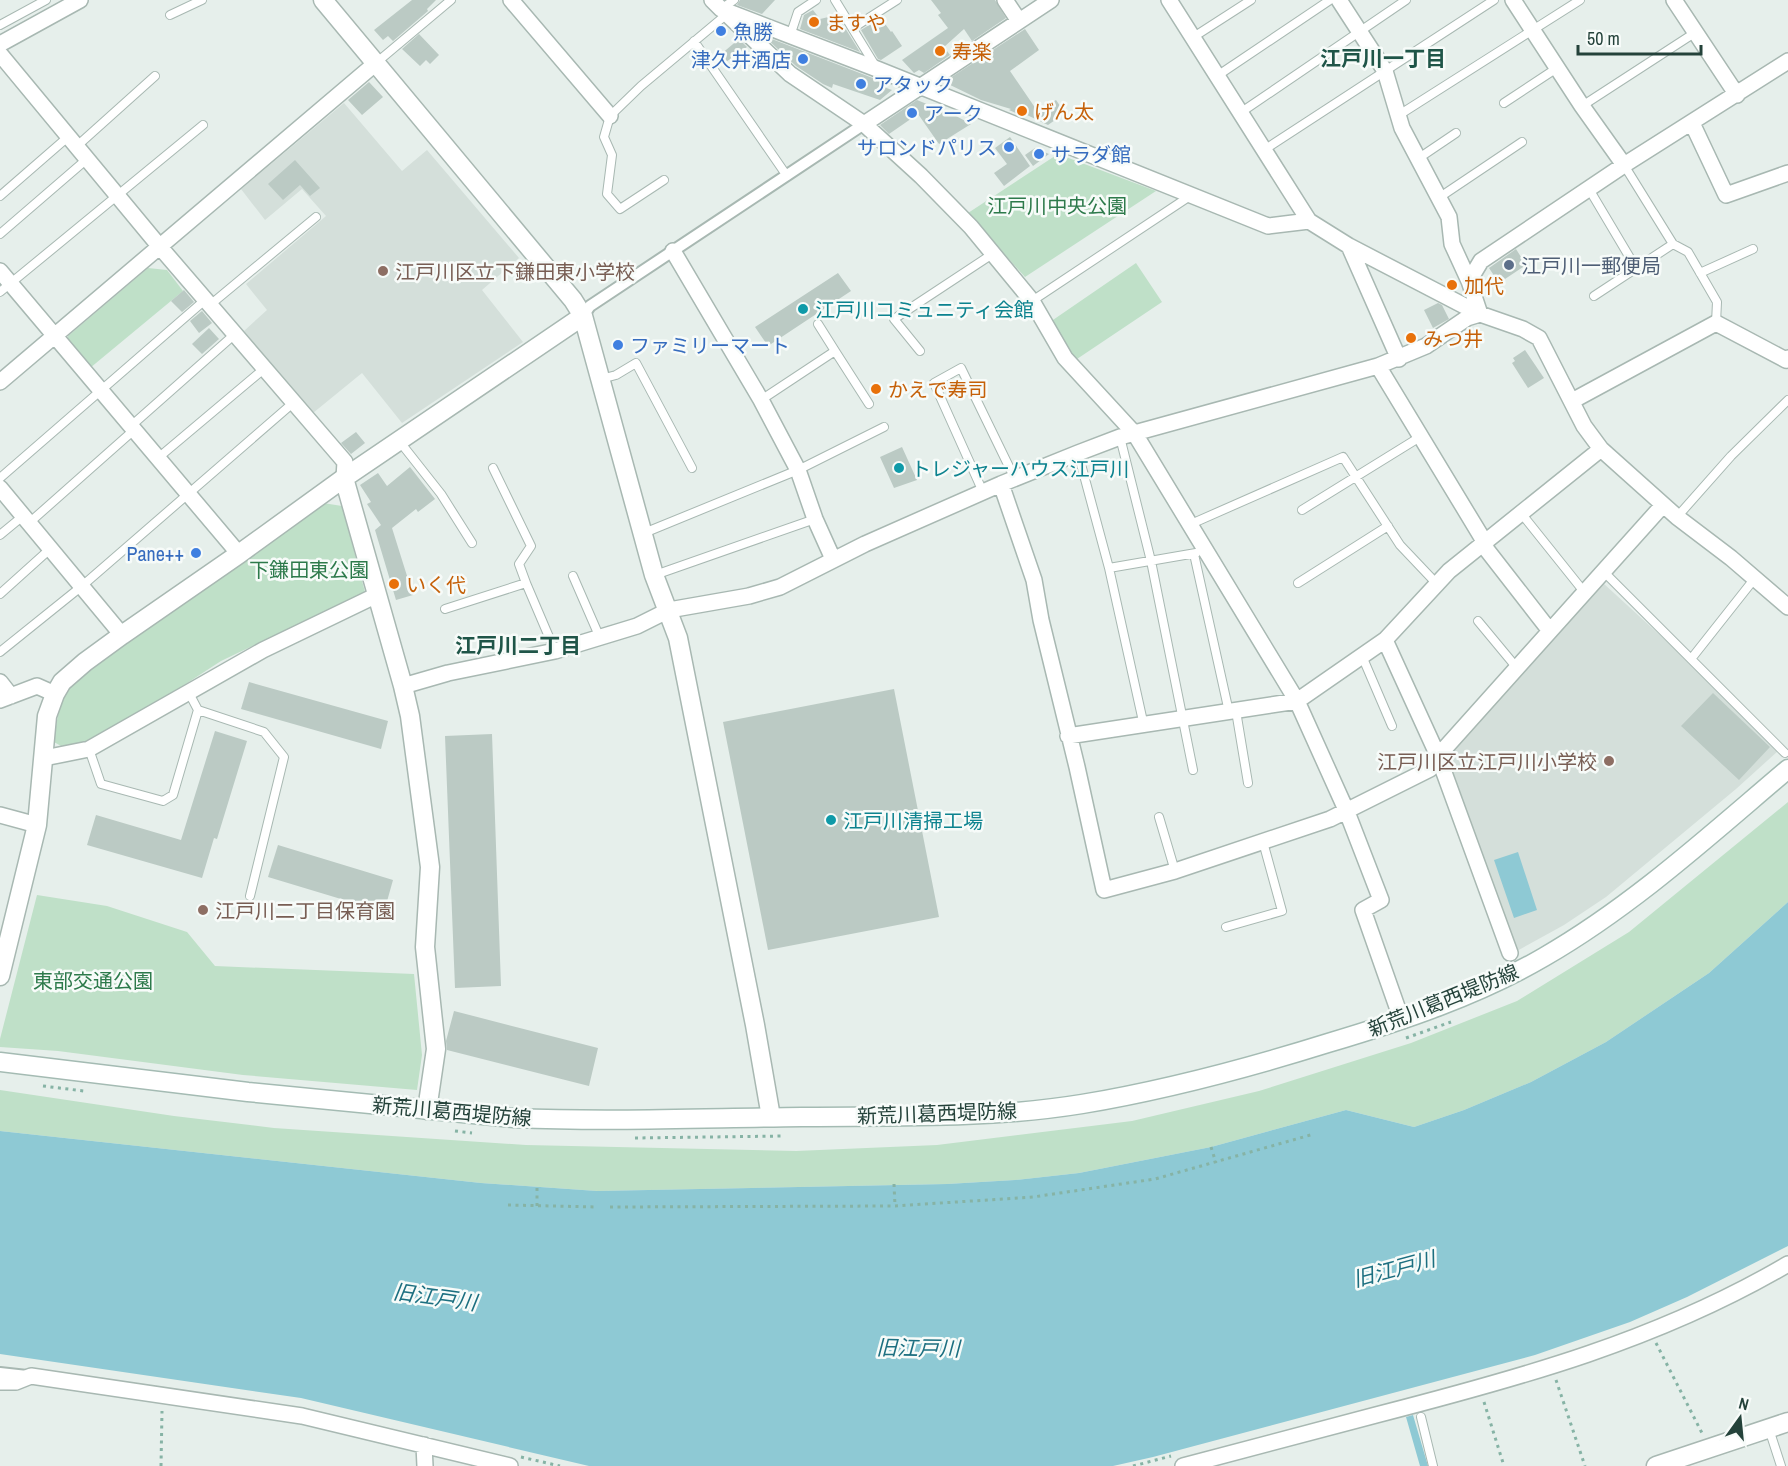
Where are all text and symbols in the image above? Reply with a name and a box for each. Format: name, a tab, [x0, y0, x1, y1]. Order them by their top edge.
place label: ますや	[826, 9, 886, 36]
marker: ますや	[807, 15, 821, 29]
place label: 魚勝	[733, 18, 773, 45]
scale bar	[1578, 18, 1701, 56]
marker: 魚勝	[714, 24, 728, 38]
text: 50 m	[1587, 26, 1620, 51]
place label: 寿楽	[952, 38, 992, 65]
marker: 寿楽	[933, 44, 947, 58]
district label: 江戸川一丁目	[1320, 44, 1446, 73]
place label: 津久井酒店	[691, 46, 791, 73]
marker: 津久井酒店	[796, 52, 810, 66]
place label: アタック	[873, 71, 953, 98]
marker: アタック	[854, 77, 868, 91]
place label: げん太	[1034, 98, 1094, 125]
place label: アーク	[924, 100, 983, 127]
marker: げん太	[1015, 104, 1029, 118]
marker: アーク	[905, 106, 919, 120]
place label: サロンドパリス	[857, 134, 997, 161]
marker: サロンドパリス	[1002, 140, 1016, 154]
place label: サラダ館	[1051, 141, 1131, 168]
marker: サラダ館	[1032, 147, 1046, 161]
park label: 江戸川中央公園	[987, 192, 1127, 219]
place label: 江戸川一郵便局	[1521, 252, 1661, 279]
place label: 江戸川区立下鎌田東小学校	[395, 258, 635, 285]
marker: 江戸川一郵便局	[1502, 258, 1516, 272]
marker: 江戸川区立下鎌田東小学校	[376, 264, 390, 278]
place label: 加代	[1464, 272, 1504, 299]
marker: 加代	[1445, 278, 1459, 292]
place label: 江戸川コミュニティ会館	[815, 296, 1034, 323]
marker: 江戸川コミュニティ会館	[796, 302, 810, 316]
place label: みつ井	[1423, 325, 1483, 352]
marker: みつ井	[1404, 331, 1418, 345]
place label: ファミリーマート	[630, 332, 790, 359]
marker: ファミリーマート	[611, 338, 625, 352]
place label: かえで寿司	[888, 376, 987, 403]
marker: かえで寿司	[869, 382, 883, 396]
place label: トレジャーハウス江戸川	[911, 455, 1130, 482]
marker: トレジャーハウス江戸川	[892, 461, 906, 475]
place label: Pane++	[127, 540, 184, 567]
marker: Pane++	[189, 546, 203, 560]
park label: 下鎌田東公園	[249, 556, 369, 583]
place label: いく代	[406, 571, 466, 598]
marker: いく代	[387, 577, 401, 591]
district label: 江戸川二丁目	[455, 631, 581, 660]
place label: 江戸川区立江戸川小学校	[1377, 748, 1597, 775]
marker: 江戸川区立江戸川小学校	[1602, 754, 1616, 768]
place label: 江戸川清掃工場	[843, 807, 983, 834]
marker: 江戸川清掃工場	[824, 813, 838, 827]
place label: 江戸川二丁目保育園	[215, 897, 395, 924]
marker: 江戸川二丁目保育園	[196, 903, 210, 917]
street label: 新荒川葛西堤防線	[1364, 958, 1522, 1042]
park label: 東部交通公園	[33, 967, 153, 994]
street label: 新荒川葛西堤防線	[371, 1091, 533, 1131]
street label: 新荒川葛西堤防線	[857, 1097, 1017, 1129]
water label: 旧江戸川	[1350, 1244, 1440, 1294]
water label: 旧江戸川	[391, 1277, 481, 1317]
water label: 旧江戸川	[876, 1333, 962, 1363]
north arrow	[1710, 1388, 1770, 1448]
text: N	[1736, 1392, 1751, 1415]

